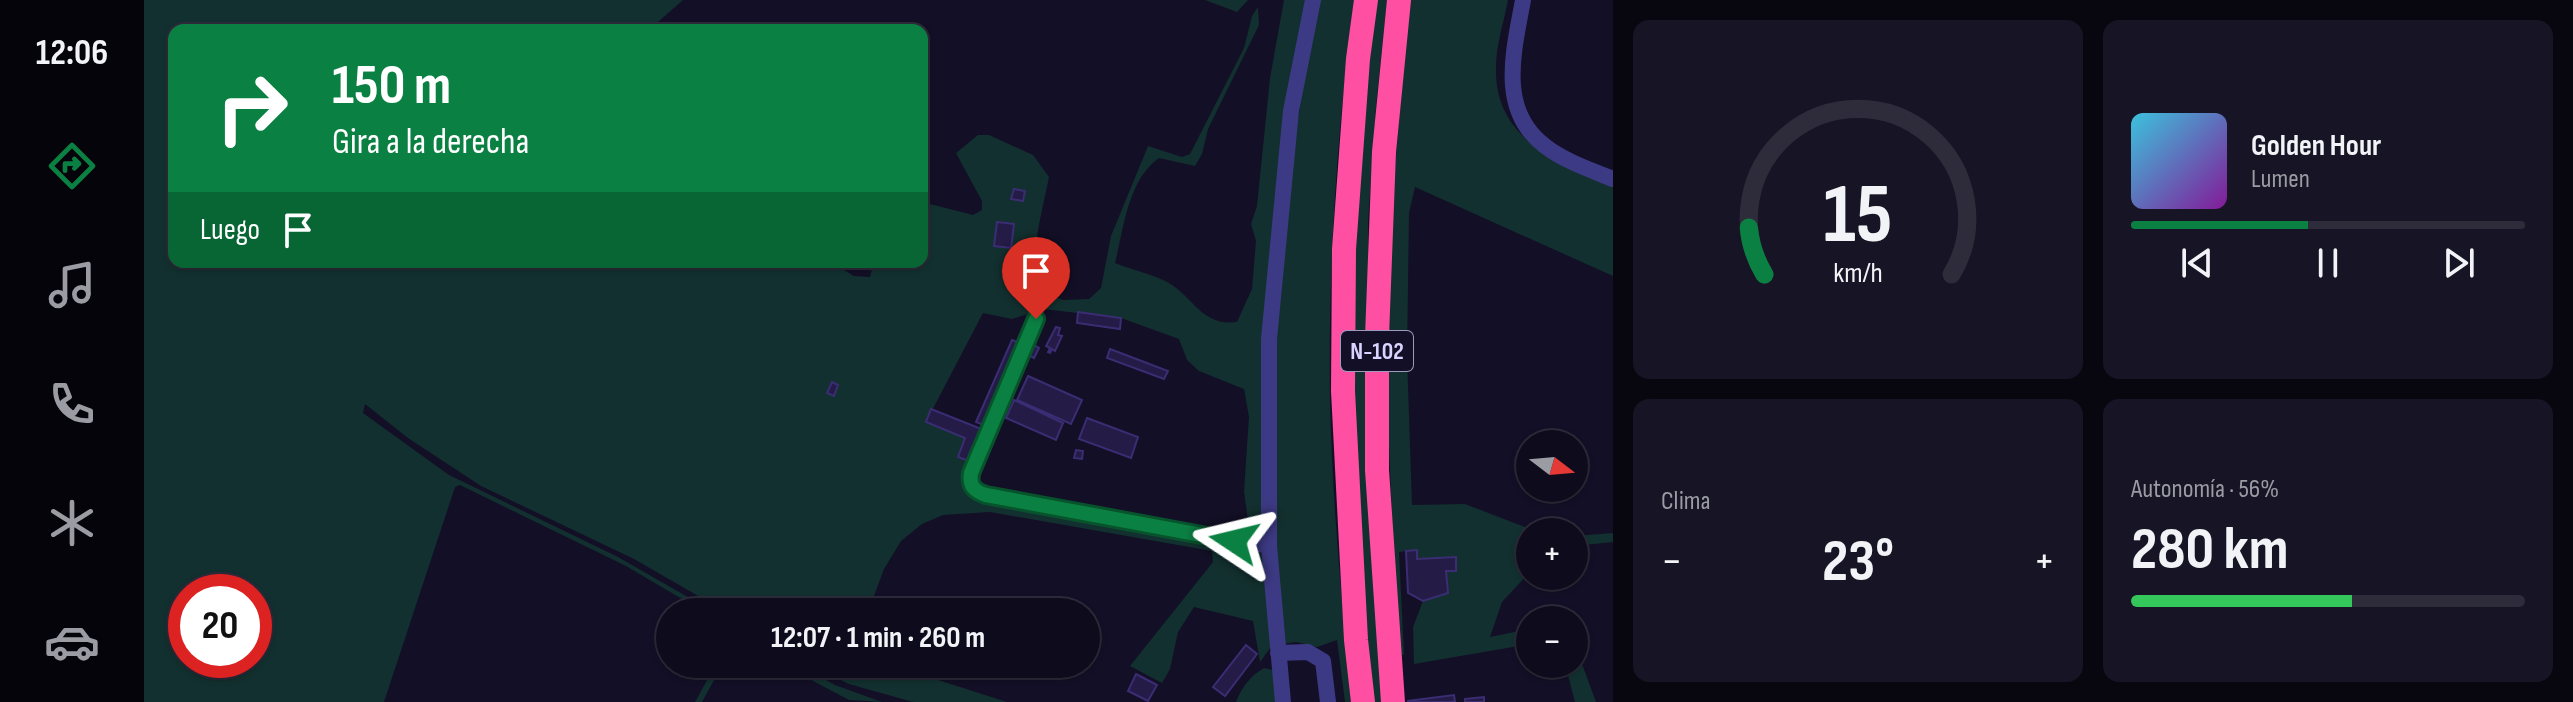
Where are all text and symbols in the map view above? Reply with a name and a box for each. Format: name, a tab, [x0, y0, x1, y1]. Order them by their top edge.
text: 12:06	[36, 32, 108, 75]
text: 150 m	[332, 53, 451, 120]
icon: right	[200, 56, 304, 160]
text: Gira a la derecha	[332, 121, 529, 164]
text: Golden Hour	[2251, 128, 2381, 164]
icon: directions	[44, 138, 100, 194]
text: Lumen	[2251, 164, 2310, 195]
text: 15	[1823, 166, 1893, 266]
icon: arrive	[276, 208, 320, 252]
text: Luego	[200, 212, 260, 248]
pin	[1002, 237, 1070, 319]
icon: previous	[2175, 241, 2219, 285]
icon: pause	[2306, 241, 2350, 285]
icon: next	[2437, 241, 2481, 285]
icon: arrive	[1014, 249, 1058, 293]
text: km/h	[1833, 256, 1883, 291]
icon: music	[44, 257, 100, 313]
road number: N-102	[1341, 331, 1413, 371]
icon: phone	[44, 376, 100, 432]
north arrow	[1516, 430, 1588, 502]
map controls	[1516, 430, 1588, 678]
text: Autonomía · 56%	[2131, 474, 2279, 505]
text: Clima	[1661, 486, 1711, 517]
icon: climate	[44, 495, 100, 551]
position arrow	[1192, 499, 1276, 583]
text: 280 km	[2131, 514, 2289, 586]
button: +	[1516, 518, 1588, 590]
text: 23°	[1822, 526, 1894, 598]
text: −	[1661, 535, 1683, 588]
text: +	[2033, 535, 2055, 588]
speed limit sign: 20	[168, 574, 272, 678]
button: −	[1516, 606, 1588, 678]
icon: car	[44, 614, 100, 670]
text: 12:07 · 1 min · 260 m	[771, 620, 985, 656]

